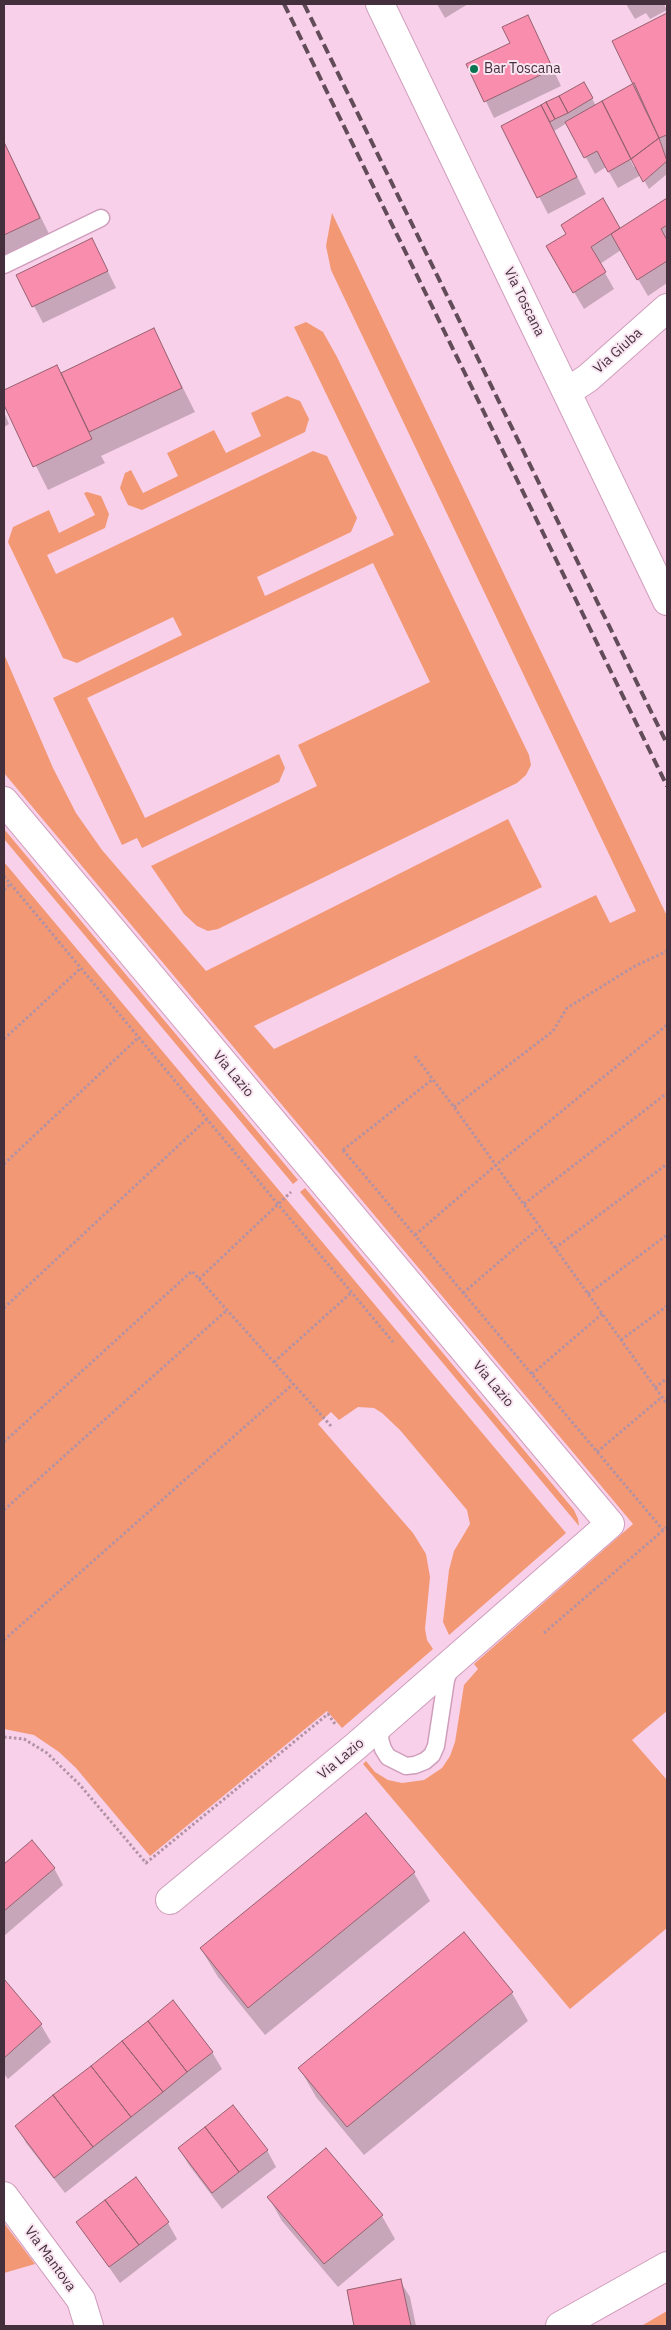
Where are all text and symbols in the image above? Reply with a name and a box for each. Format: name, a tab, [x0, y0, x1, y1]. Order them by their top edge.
place label: Bar Toscana	[484, 61, 561, 77]
marker: Bar Toscana	[468, 63, 480, 75]
street label: Via Toscana	[500, 265, 548, 339]
street label: Via Giuba	[590, 325, 646, 377]
street label: Via Lazio	[209, 1047, 257, 1101]
street label: Via Lazio	[469, 1357, 517, 1411]
street label: Via Lazio	[314, 1735, 368, 1783]
street label: Via Mantova	[21, 2223, 79, 2295]

